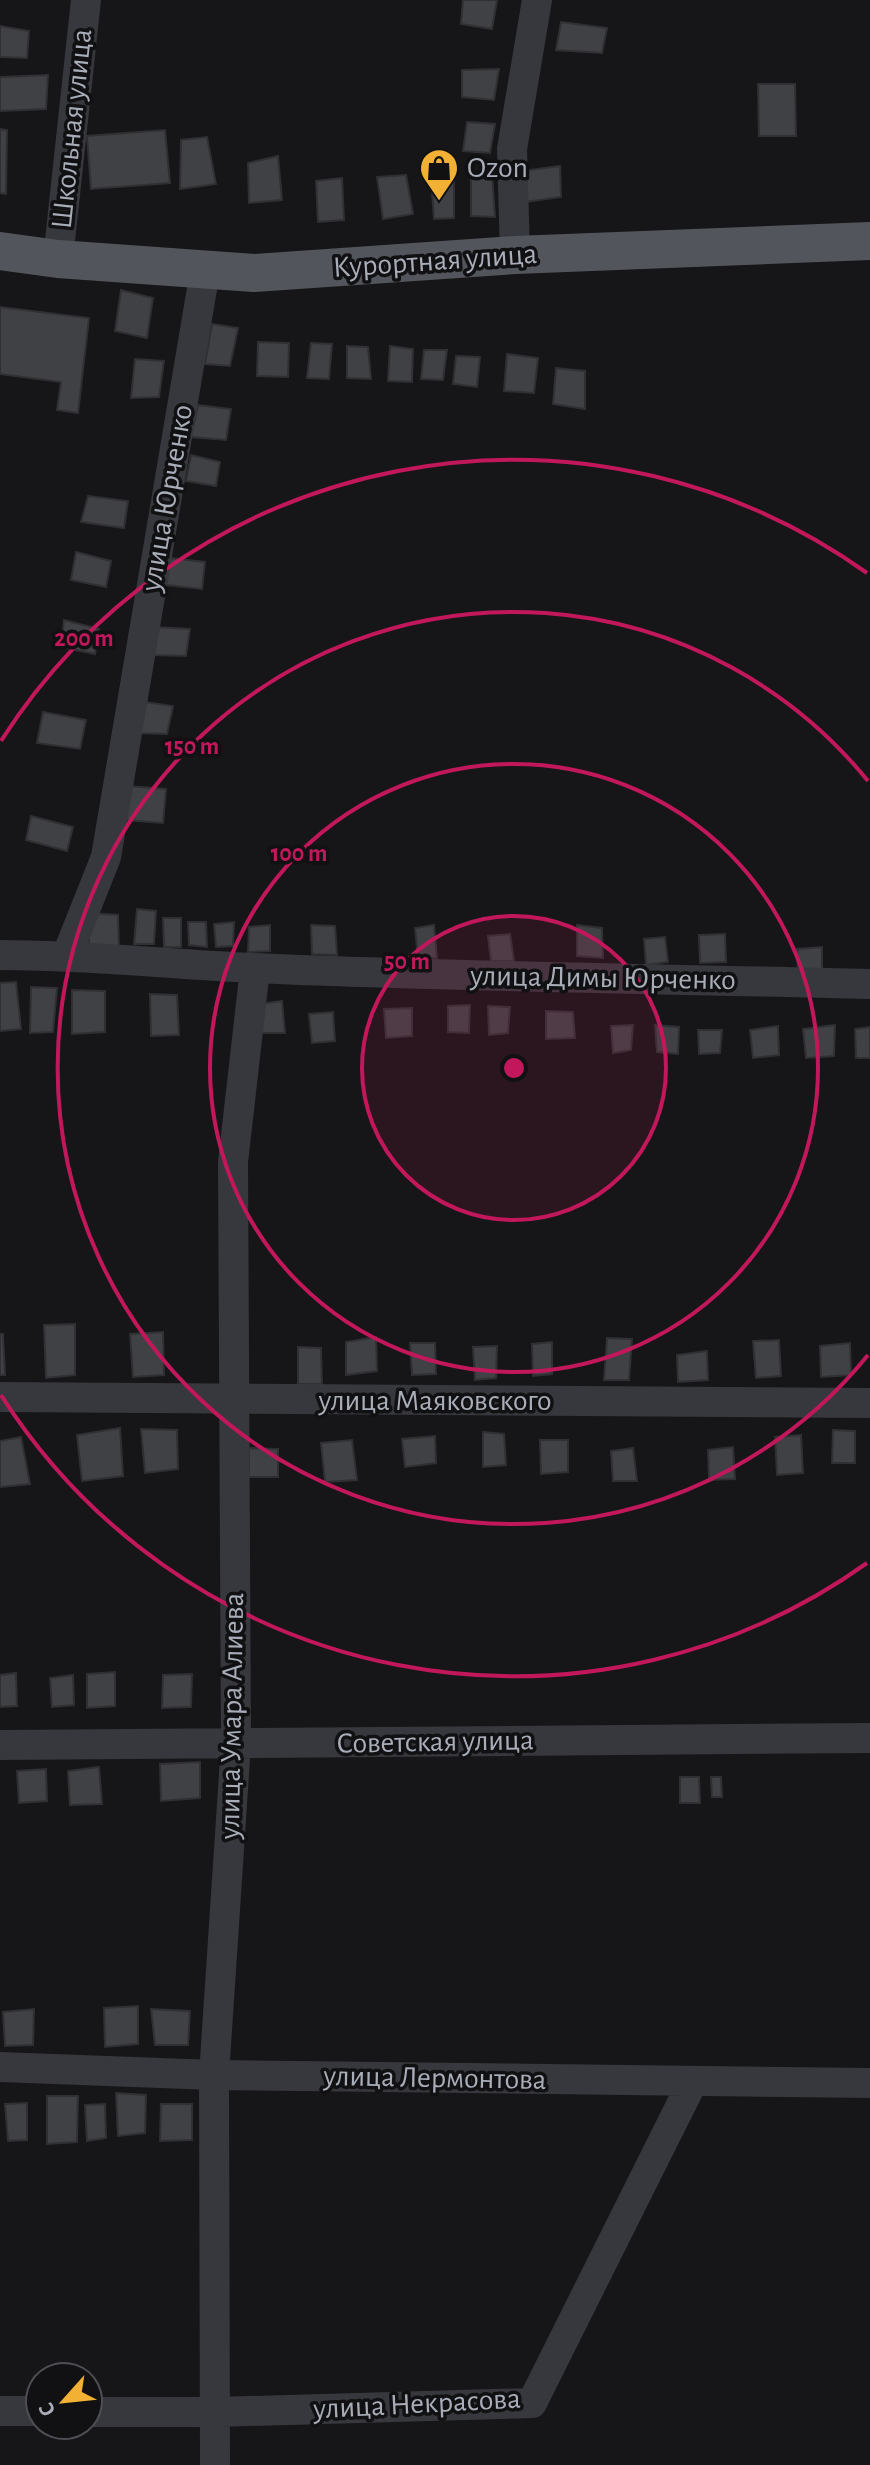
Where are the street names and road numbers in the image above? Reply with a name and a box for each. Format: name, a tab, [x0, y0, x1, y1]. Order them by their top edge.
street label: Школьная улица	[47, 27, 97, 231]
street label: Курортная улица	[332, 239, 538, 283]
street label: улица Юрченко	[136, 402, 198, 595]
street label: улица Димы Юрченко	[469, 961, 736, 995]
street label: улица Маяковского	[318, 1386, 551, 1416]
street label: улица Умара Алиева	[215, 1592, 249, 1841]
street label: Советская улица	[336, 1725, 534, 1759]
street label: улица Лермонтова	[322, 2061, 547, 2095]
street label: улица Некрасова	[312, 2384, 521, 2424]

